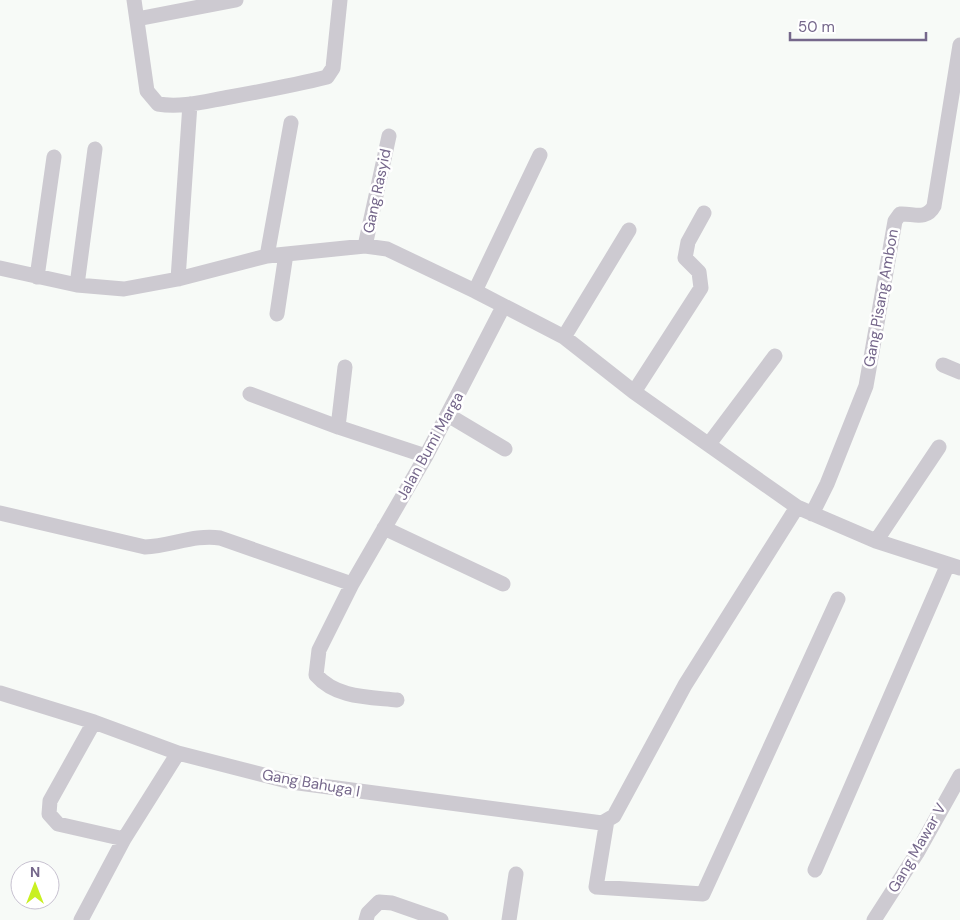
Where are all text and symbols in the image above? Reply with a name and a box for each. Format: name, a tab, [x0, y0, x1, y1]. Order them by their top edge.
scale bar	[790, 10, 926, 42]
text: 50 m	[798, 17, 835, 37]
street label: Gang Rasyid	[358, 147, 396, 235]
street label: Gang Pisang Ambon	[859, 227, 903, 369]
street label: Jalan Bumi Marga	[392, 388, 468, 504]
street label: Gang Bahuga I	[261, 765, 361, 801]
street label: Gang Mawar V	[883, 800, 951, 896]
north arrow	[10, 860, 60, 910]
text: N	[30, 863, 40, 881]

